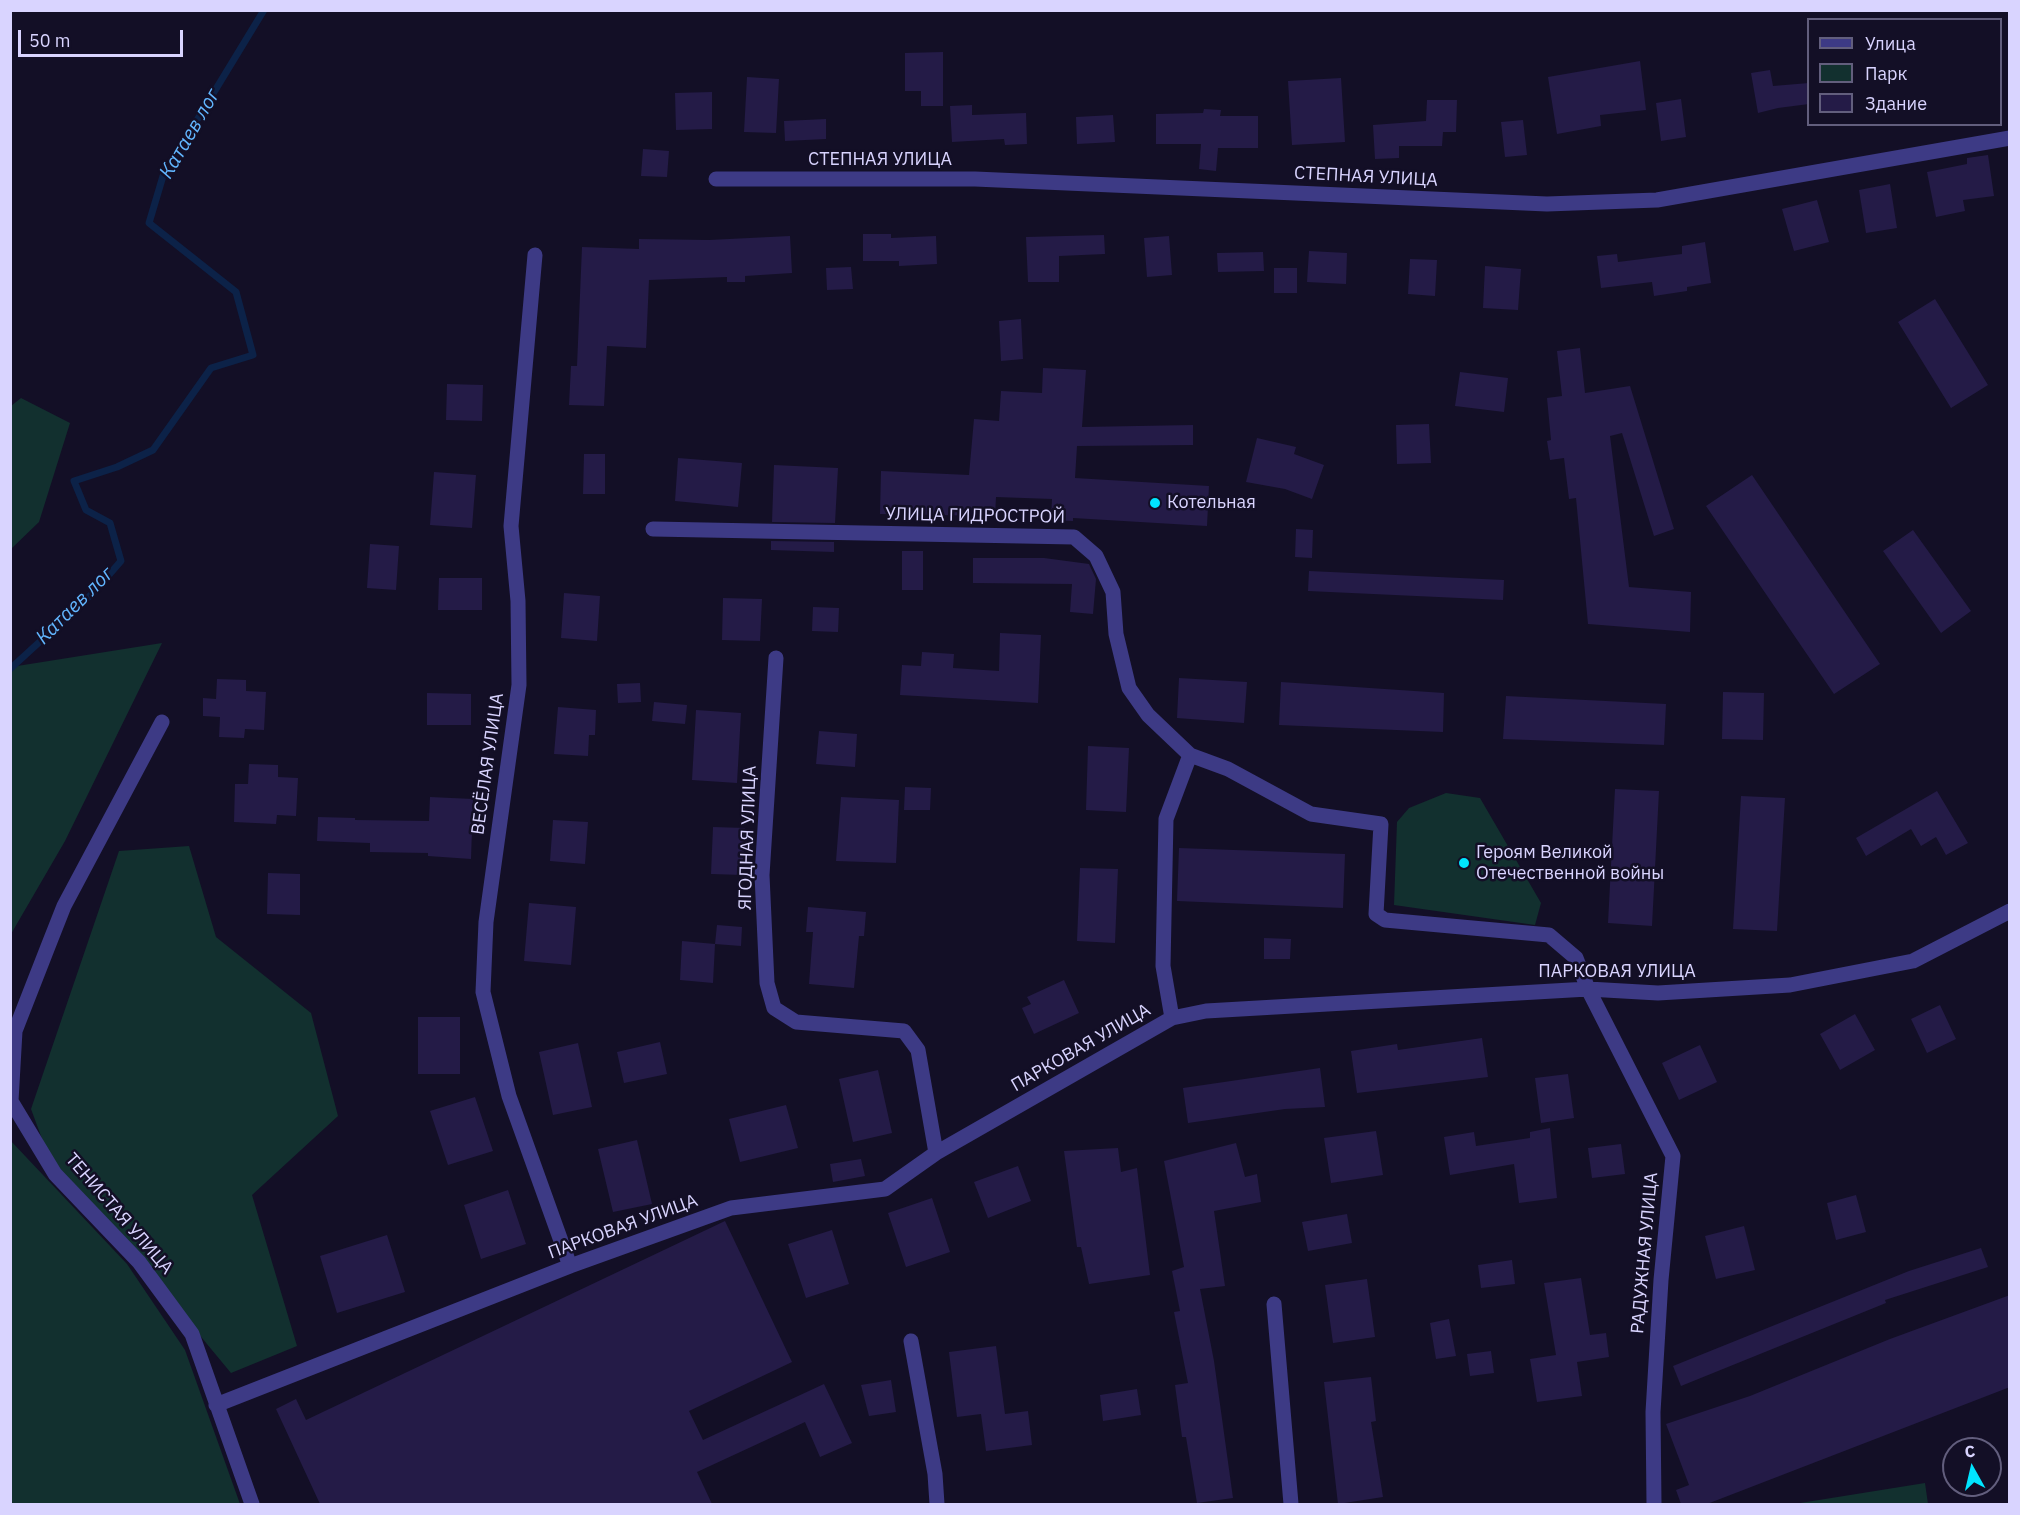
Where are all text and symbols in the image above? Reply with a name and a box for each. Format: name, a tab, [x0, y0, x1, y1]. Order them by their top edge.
scale bar	[21, 18, 186, 56]
legend	[1807, 18, 2002, 126]
text: 50 m	[29, 29, 71, 52]
text: Улица	[1865, 32, 1916, 55]
text: Парк	[1865, 62, 1907, 85]
water label: Катаев лог	[155, 85, 225, 183]
text: Здание	[1865, 92, 1927, 115]
street label: СТЕПНАЯ УЛИЦА	[808, 149, 952, 171]
street label: СТЕПНАЯ УЛИЦА	[1294, 162, 1438, 192]
place label: Котельная	[1167, 492, 1256, 514]
marker: Котельная	[1148, 496, 1162, 510]
street label: УЛИЦА ГИДРОСТРОЙ	[885, 504, 1065, 528]
water label: Катаев лог	[31, 562, 119, 650]
street label: ВЕСЁЛАЯ УЛИЦА	[467, 692, 509, 836]
street label: ЯГОДНАЯ УЛИЦА	[735, 765, 761, 911]
place label: Героям Великой Отечественной войны	[1476, 842, 1664, 884]
marker: Героям Великой Отечественной войны	[1457, 856, 1471, 870]
street label: ПАРКОВАЯ УЛИЦА	[1538, 961, 1696, 983]
street label: ПАРКОВАЯ УЛИЦА	[1007, 999, 1155, 1097]
street label: ТЕНИСТАЯ УЛИЦА	[61, 1149, 177, 1279]
street label: РАДУЖНАЯ УЛИЦА	[1627, 1171, 1663, 1335]
street label: ПАРКОВАЯ УЛИЦА	[545, 1190, 701, 1264]
north arrow	[1942, 1437, 2002, 1497]
text: С	[1963, 1441, 1976, 1462]

